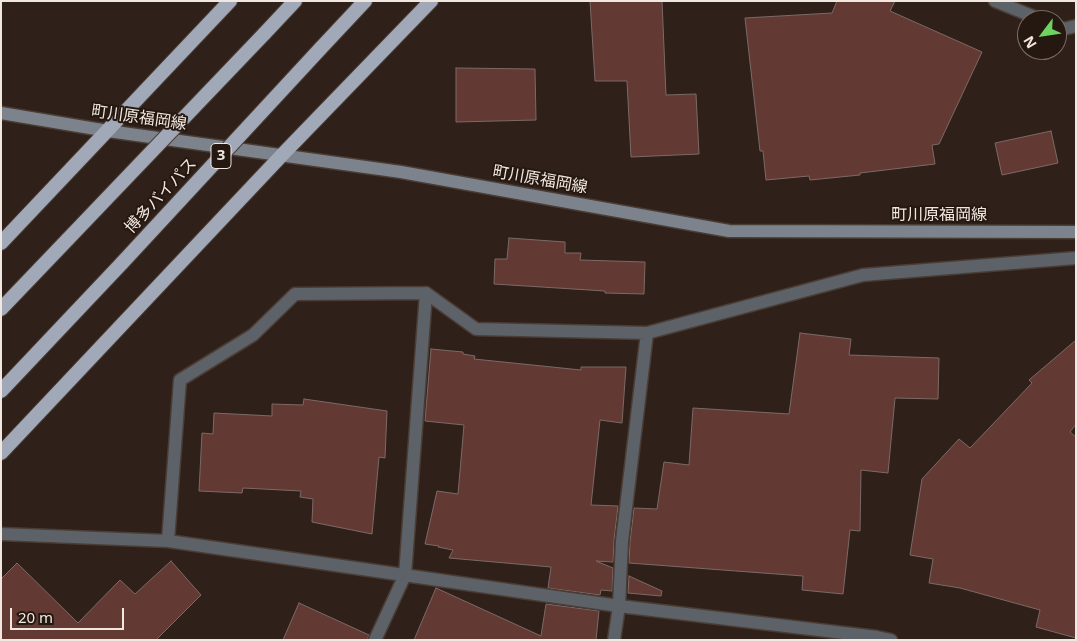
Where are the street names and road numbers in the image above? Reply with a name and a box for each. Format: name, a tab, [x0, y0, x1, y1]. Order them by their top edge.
street label: 町川原福岡線	[90, 102, 188, 134]
road number: 3	[211, 144, 231, 168]
street label: 博多バイパス	[121, 154, 201, 238]
street label: 町川原福岡線	[491, 162, 589, 198]
street label: 町川原福岡線	[891, 205, 987, 225]

